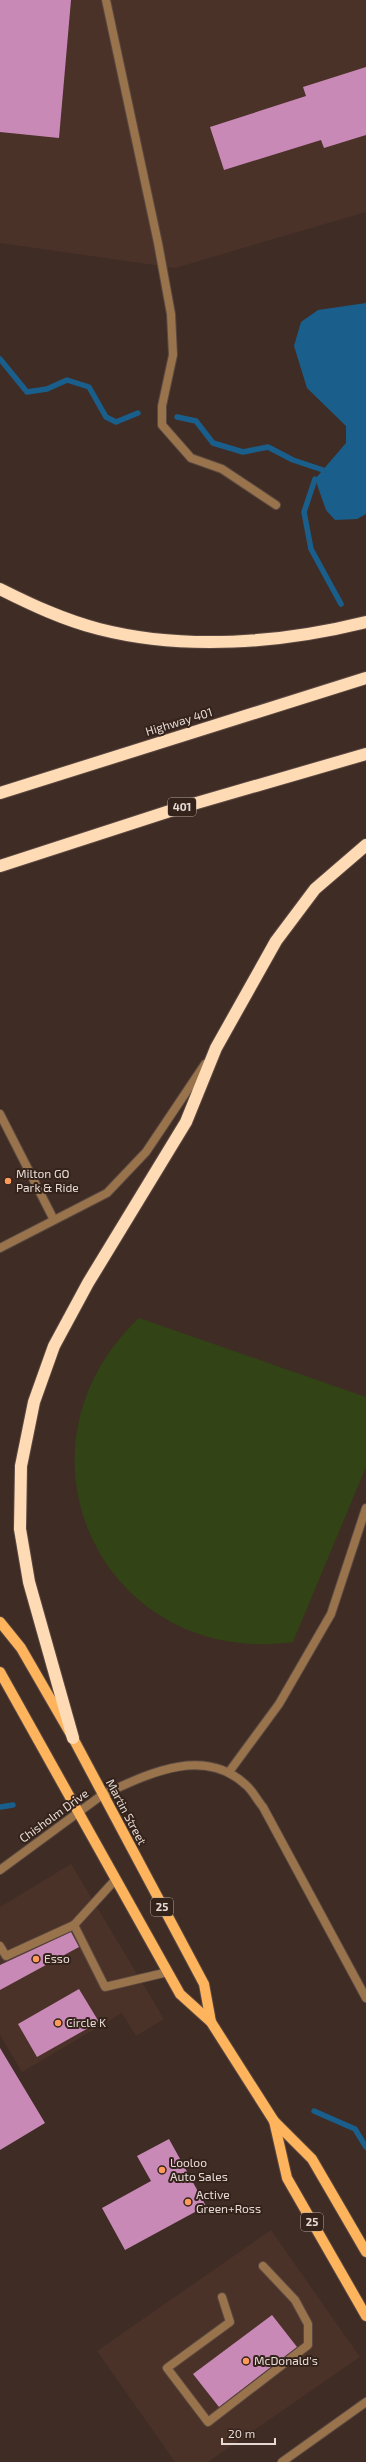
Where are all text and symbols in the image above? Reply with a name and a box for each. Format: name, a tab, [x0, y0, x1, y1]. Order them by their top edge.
street label: Highway 401	[144, 704, 214, 738]
road number: 401	[168, 798, 196, 816]
place label: Milton GO Park & Ride	[16, 1166, 79, 1194]
marker: Milton GO Park & Ride	[3, 1176, 13, 1186]
street label: Martin Street	[104, 1776, 150, 1847]
street label: Chisholm Drive	[16, 1785, 91, 1845]
road number: 25	[151, 1898, 173, 1916]
place label: Esso	[44, 1951, 70, 1965]
marker: Esso	[31, 1954, 41, 1964]
place label: Circle K	[66, 2015, 106, 2029]
marker: Circle K	[53, 2018, 63, 2028]
place label: Looloo Auto Sales	[170, 2155, 228, 2183]
marker: Looloo Auto Sales	[157, 2165, 167, 2175]
place label: Active Green+Ross	[196, 2187, 261, 2215]
marker: Active Green+Ross	[183, 2197, 193, 2207]
road number: 25	[301, 2213, 323, 2231]
place label: McDonald's	[254, 2353, 318, 2367]
marker: McDonald's	[241, 2356, 251, 2366]
scale bar	[222, 2420, 275, 2446]
text: 20 m	[228, 2426, 255, 2440]

